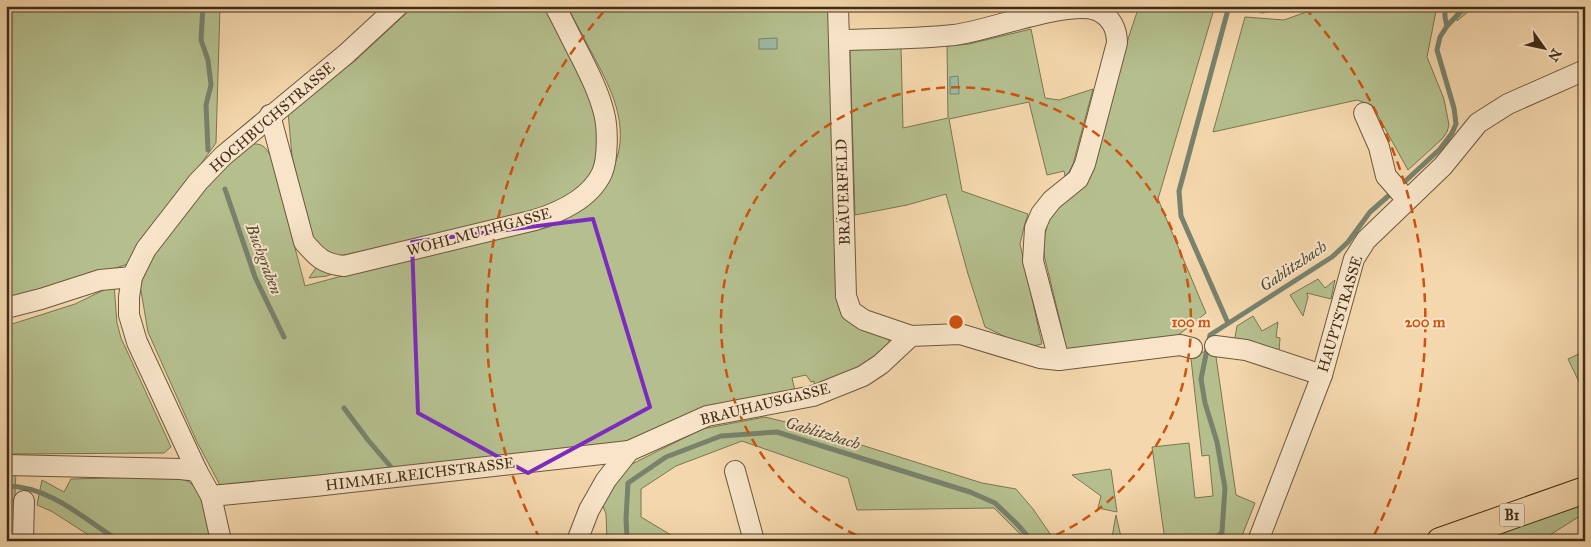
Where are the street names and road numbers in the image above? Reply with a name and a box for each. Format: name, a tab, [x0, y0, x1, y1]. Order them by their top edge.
street label: HOCHBUCHSTRASSE	[206, 58, 338, 176]
street label: BRÄUERFELD	[832, 138, 854, 246]
street label: WOHLMUTHGASSE	[405, 204, 553, 260]
street label: HAUPTSTRASSE	[1314, 253, 1366, 374]
street label: BRAUHAUSGASSE	[698, 379, 832, 429]
street label: HIMMELREICHSTRASSE	[324, 453, 516, 495]
road number: B1	[1500, 504, 1524, 526]

